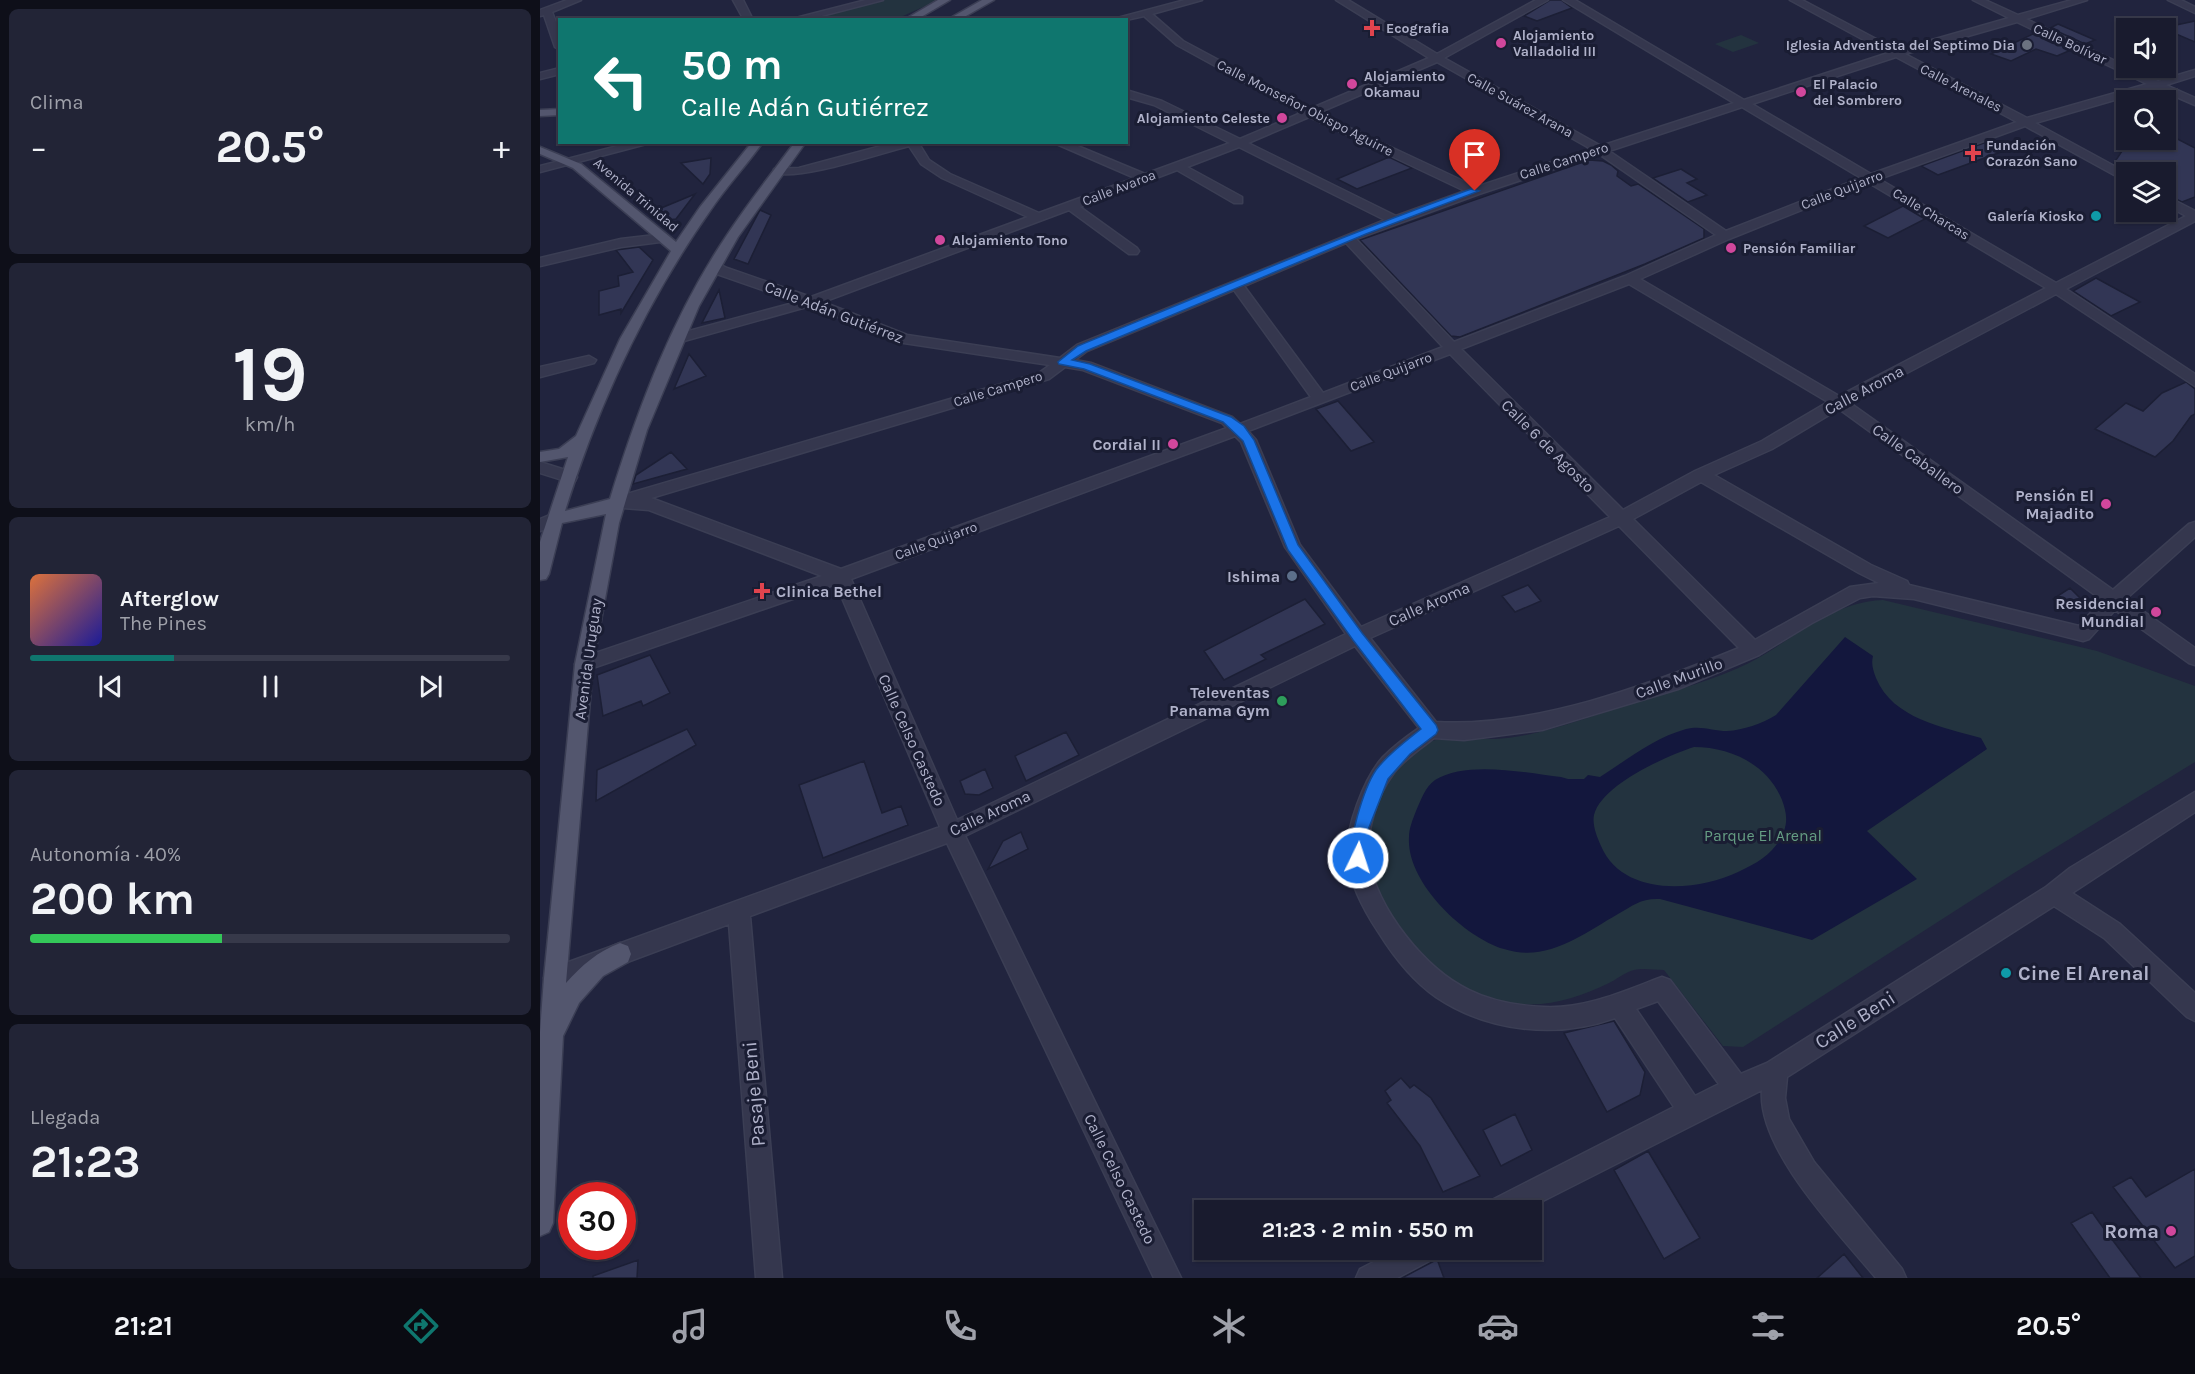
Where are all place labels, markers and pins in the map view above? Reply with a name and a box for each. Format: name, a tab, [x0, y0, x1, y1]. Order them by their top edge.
marker: Ecografia	[1363, 19, 1381, 37]
place label: Ecografia	[1386, 20, 1449, 37]
place label: Alojamiento Valladolid III	[1513, 27, 1596, 60]
marker: Alojamiento Valladolid III	[1494, 36, 1508, 50]
place label: Iglesia Adventista del Septimo Dia	[1786, 37, 2015, 54]
marker: Iglesia Adventista del Septimo Dia	[2020, 38, 2034, 52]
place label: Alojamiento Okamau	[1364, 68, 1445, 101]
place label: El Palacio del Sombrero	[1813, 76, 1902, 109]
marker: Alojamiento Okamau	[1345, 77, 1359, 91]
marker: El Palacio del Sombrero	[1794, 85, 1808, 99]
place label: Alojamiento Celeste	[1137, 110, 1270, 127]
marker: Alojamiento Celeste	[1275, 111, 1289, 125]
pin	[1449, 129, 1500, 191]
place label: Fundación Corazón Sano	[1986, 137, 2077, 170]
marker: Fundación Corazón Sano	[1964, 144, 1982, 162]
place label: Galería Kiosko	[1988, 208, 2084, 225]
marker: Galería Kiosko	[2089, 209, 2103, 223]
place label: Alojamiento Tono	[952, 232, 1068, 249]
marker: Alojamiento Tono	[933, 233, 947, 247]
place label: Pensión Familiar	[1743, 240, 1856, 257]
marker: Pensión Familiar	[1724, 241, 1738, 255]
place label: Cordial II	[1092, 435, 1161, 454]
marker: Cordial II	[1166, 437, 1180, 451]
place label: Pensión El Majadito	[2015, 486, 2094, 523]
marker: Pensión El Majadito	[2099, 497, 2113, 511]
place label: Ishima	[1227, 567, 1280, 586]
marker: Ishima	[1285, 569, 1299, 583]
marker: Clinica Bethel	[753, 582, 771, 600]
place label: Clinica Bethel	[776, 582, 882, 601]
place label: Residencial Mundial	[2055, 594, 2144, 631]
marker: Residencial Mundial	[2149, 605, 2163, 619]
place label: Televentas Panama Gym	[1169, 683, 1270, 720]
marker: Televentas Panama Gym	[1275, 694, 1289, 708]
place label: Cine El Arenal	[2018, 962, 2149, 985]
marker: Cine El Arenal	[1999, 966, 2013, 980]
place label: Roma	[2104, 1220, 2159, 1243]
marker: Roma	[2164, 1224, 2178, 1238]

